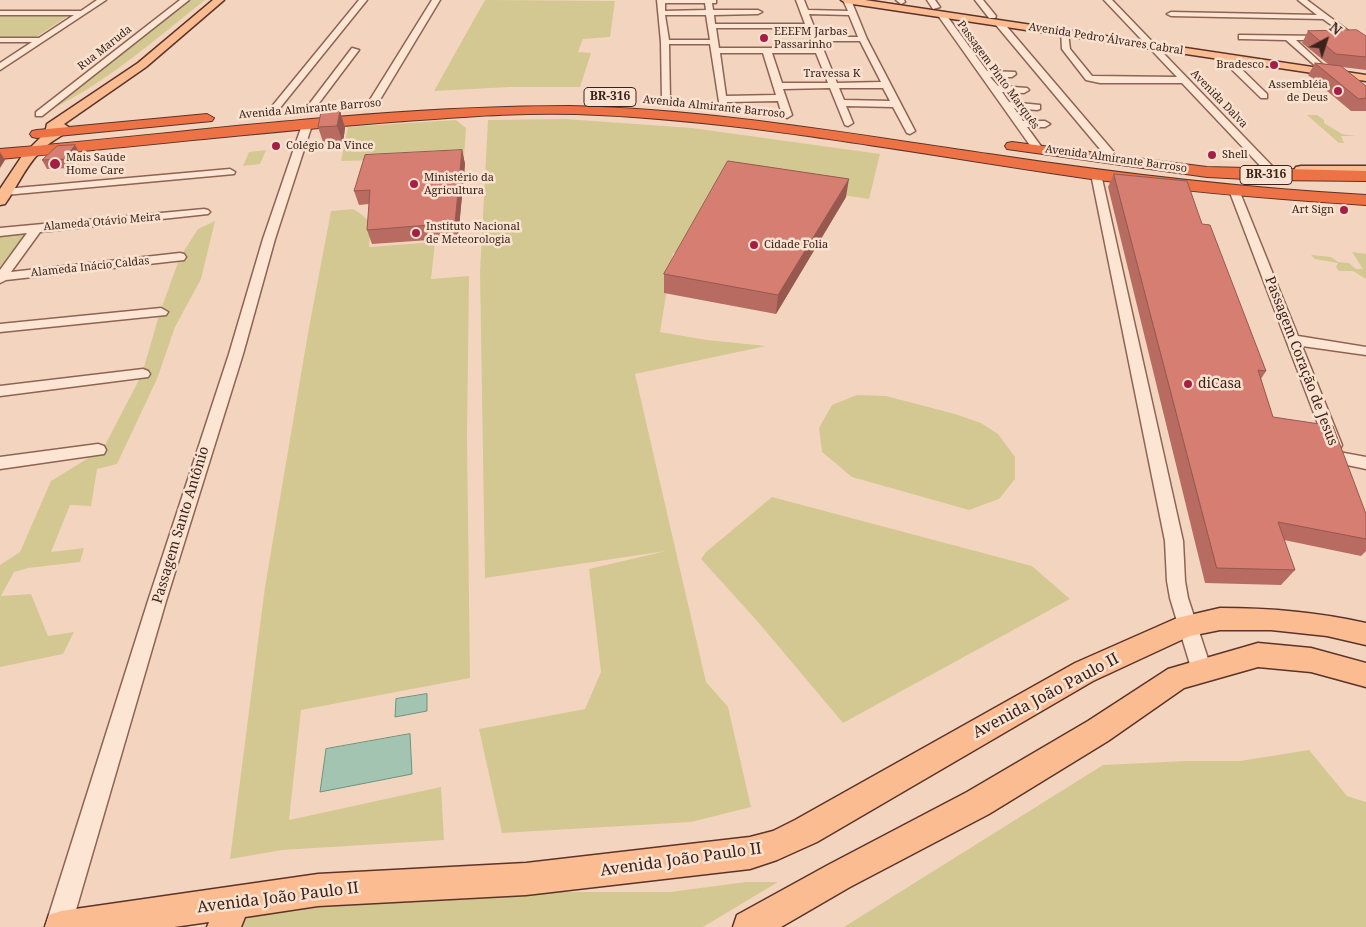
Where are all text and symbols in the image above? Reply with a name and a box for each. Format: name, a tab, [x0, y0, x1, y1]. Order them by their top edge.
north arrow	[1301, 15, 1351, 65]
text: N	[1326, 17, 1346, 39]
street label: Passagem Pinto Marquês	[954, 18, 1042, 132]
street label: Avenida Pedro Álvares Cabral	[1028, 20, 1184, 58]
street label: Rua Maruda	[75, 23, 135, 73]
place label: EEEFM Jarbas Passarinho	[774, 25, 847, 51]
marker: EEEFM Jarbas Passarinho	[758, 32, 770, 44]
place label: Bradesco	[1216, 58, 1264, 72]
marker: Bradesco	[1268, 59, 1280, 71]
street label: Travessa K	[804, 67, 860, 81]
street label: Avenida Dalva	[1188, 67, 1250, 131]
place label: Assembléia de Deus	[1268, 78, 1328, 104]
marker: Assembléia de Deus	[1332, 85, 1344, 97]
road number: BR-316	[584, 88, 636, 106]
street label: Avenida Almirante Barroso	[642, 93, 786, 121]
street label: Avenida Almirante Barroso	[238, 96, 382, 122]
place label: Colégio Da Vince	[286, 139, 373, 153]
marker: Colégio Da Vince	[270, 140, 282, 152]
street label: Avenida Almirante Barroso	[1044, 143, 1188, 175]
place label: Shell	[1222, 148, 1248, 162]
marker: Shell	[1206, 149, 1218, 161]
place label: Mais Saúde Home Care	[66, 151, 126, 177]
marker: Mais Saúde Home Care	[48, 157, 62, 171]
road number: BR-316	[1240, 166, 1292, 184]
place label: Ministério da Agricultura	[424, 171, 494, 197]
marker: Ministério da Agricultura	[408, 178, 420, 190]
place label: Art Sign	[1292, 203, 1334, 217]
marker: Art Sign	[1338, 204, 1350, 216]
street label: Alameda Otávio Meira	[43, 210, 161, 234]
place label: Instituto Nacional de Meteorologia	[426, 220, 520, 246]
marker: Instituto Nacional de Meteorologia	[410, 227, 422, 239]
place label: Cidade Folia	[764, 238, 828, 252]
marker: Cidade Folia	[748, 239, 760, 251]
street label: Alameda Inácio Caldas	[30, 254, 150, 280]
street label: Passagem Coração de Jesus	[1261, 274, 1341, 448]
place label: diCasa	[1198, 376, 1242, 392]
marker: diCasa	[1182, 378, 1194, 390]
street label: Passagem Santo Antônio	[149, 444, 213, 606]
street label: Avenida João Paulo II	[970, 649, 1122, 743]
street label: Avenida João Paulo II	[599, 839, 763, 881]
street label: Avenida João Paulo II	[196, 879, 360, 917]

